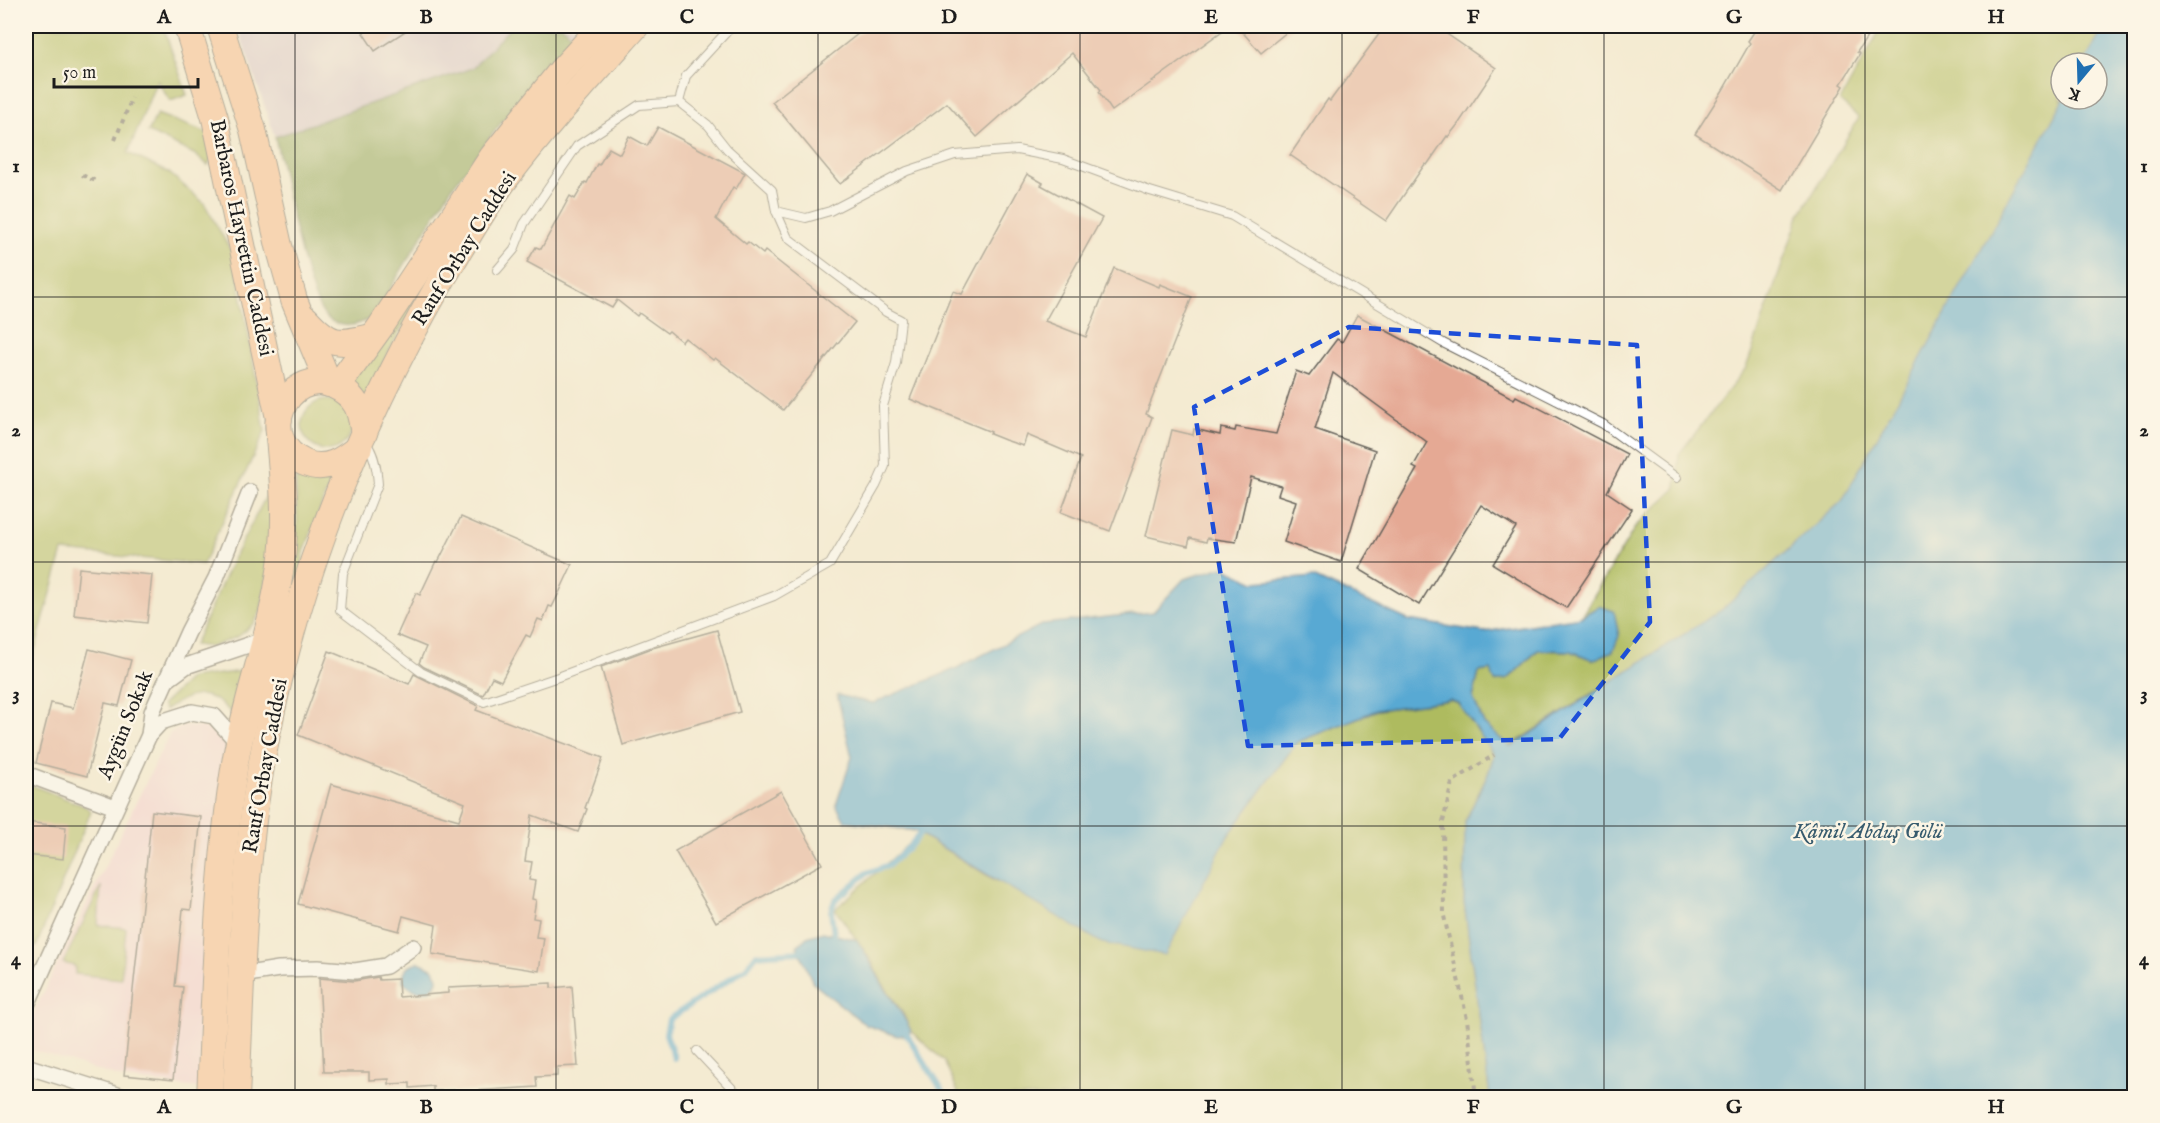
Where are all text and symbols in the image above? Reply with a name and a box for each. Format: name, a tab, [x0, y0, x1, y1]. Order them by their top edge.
text: A	[156, 5, 172, 30]
text: B	[419, 5, 433, 30]
text: C	[680, 5, 694, 30]
text: D	[941, 5, 957, 30]
text: E	[1204, 5, 1218, 30]
text: F	[1467, 5, 1480, 30]
text: G	[1726, 5, 1743, 30]
text: H	[1987, 5, 2005, 30]
scale bar	[54, 51, 198, 89]
north arrow	[2049, 51, 2109, 111]
text: 50 m	[63, 62, 96, 85]
text: K	[2065, 81, 2083, 105]
street label: Barbaros Hayrettin Caddesi	[203, 117, 279, 359]
text: 1	[12, 154, 20, 179]
text: 1	[2140, 154, 2148, 179]
street label: Rauf Orbay Caddesi	[407, 167, 523, 331]
text: 2	[11, 418, 21, 443]
text: 2	[2139, 418, 2149, 443]
street label: Aygün Sokak	[92, 666, 160, 784]
street label: Rauf Orbay Caddesi	[237, 676, 295, 856]
text: 3	[12, 682, 20, 707]
text: 3	[2140, 682, 2148, 707]
water label: Kâmil Abduş Gölü	[1792, 818, 1944, 846]
text: 4	[11, 947, 22, 972]
text: 4	[2139, 947, 2150, 972]
text: A	[156, 1095, 172, 1120]
text: B	[419, 1095, 433, 1120]
text: C	[680, 1095, 694, 1120]
text: D	[941, 1095, 957, 1120]
text: E	[1204, 1095, 1218, 1120]
text: F	[1467, 1095, 1480, 1120]
text: G	[1726, 1095, 1743, 1120]
text: H	[1987, 1095, 2005, 1120]

